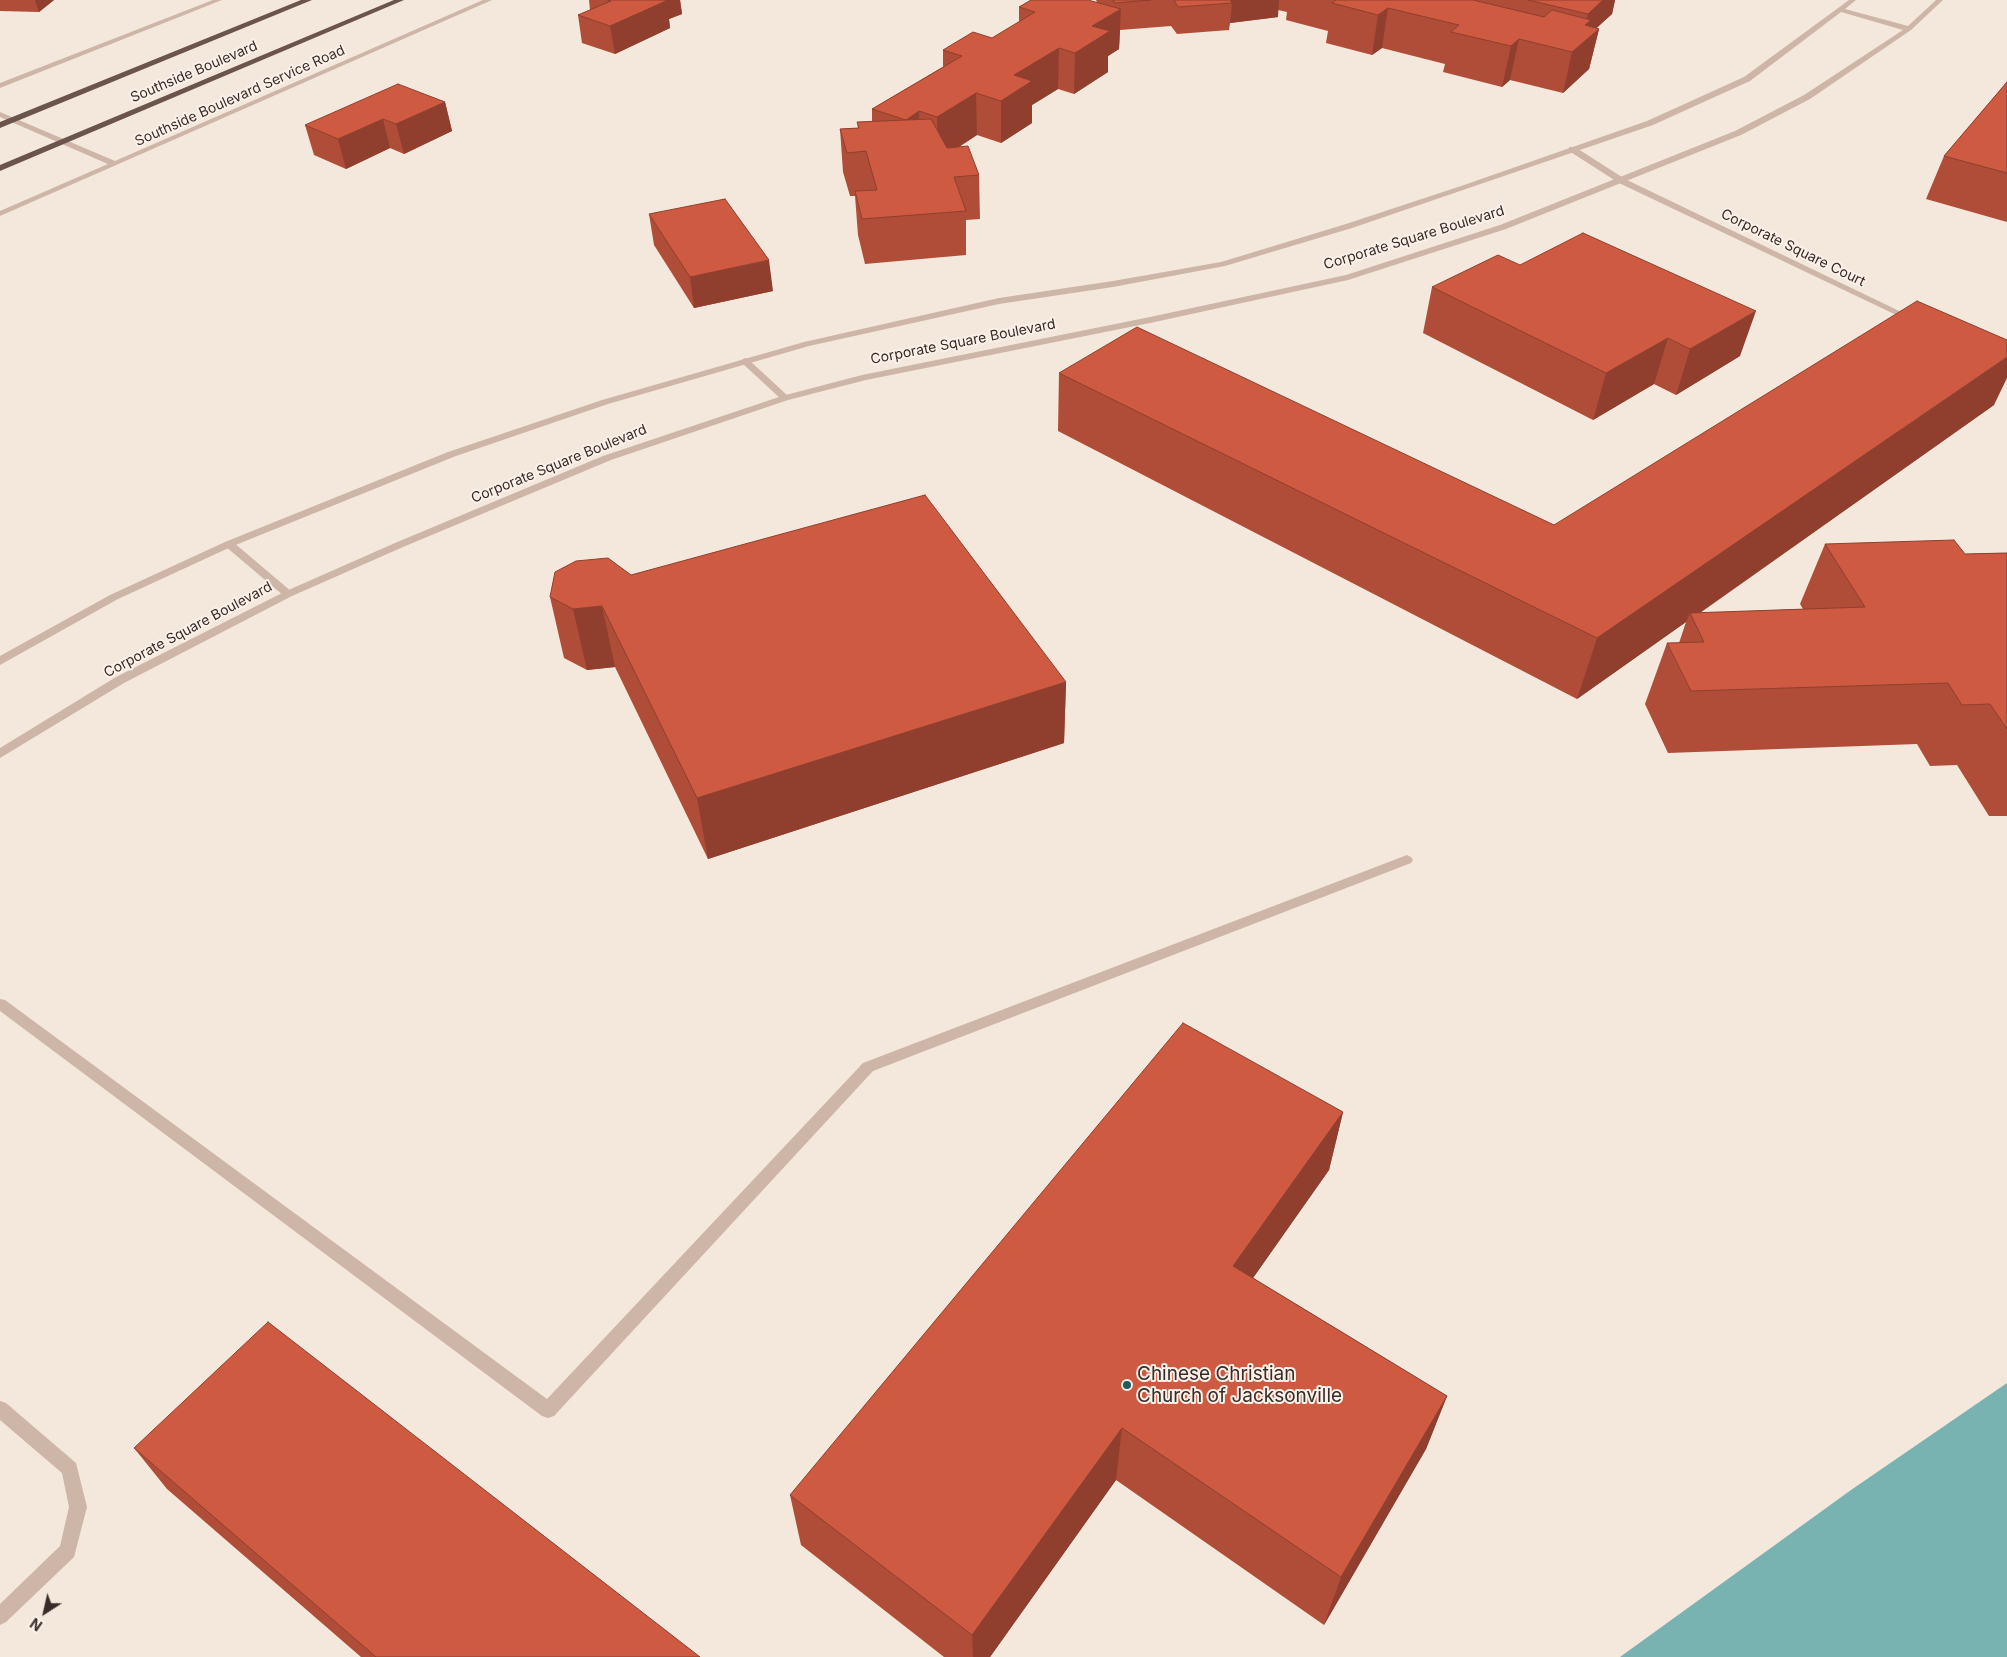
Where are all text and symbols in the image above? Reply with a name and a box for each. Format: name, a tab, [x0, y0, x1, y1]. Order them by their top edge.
street label: Southside Boulevard	[128, 38, 260, 106]
street label: Southside Boulevard Service Road	[132, 42, 348, 150]
street label: Corporate Square Boulevard	[1322, 202, 1506, 274]
street label: Corporate Square Court	[1718, 206, 1868, 290]
street label: Corporate Square Boulevard	[869, 316, 1057, 368]
street label: Corporate Square Boulevard	[469, 421, 649, 507]
street label: Corporate Square Boulevard	[101, 578, 275, 682]
place label: Chinese Christian Church of Jacksonville	[1137, 1363, 1342, 1407]
marker: Chinese Christian Church of Jacksonville	[1121, 1379, 1133, 1391]
north arrow	[20, 1587, 70, 1637]
text: N	[27, 1615, 45, 1635]

